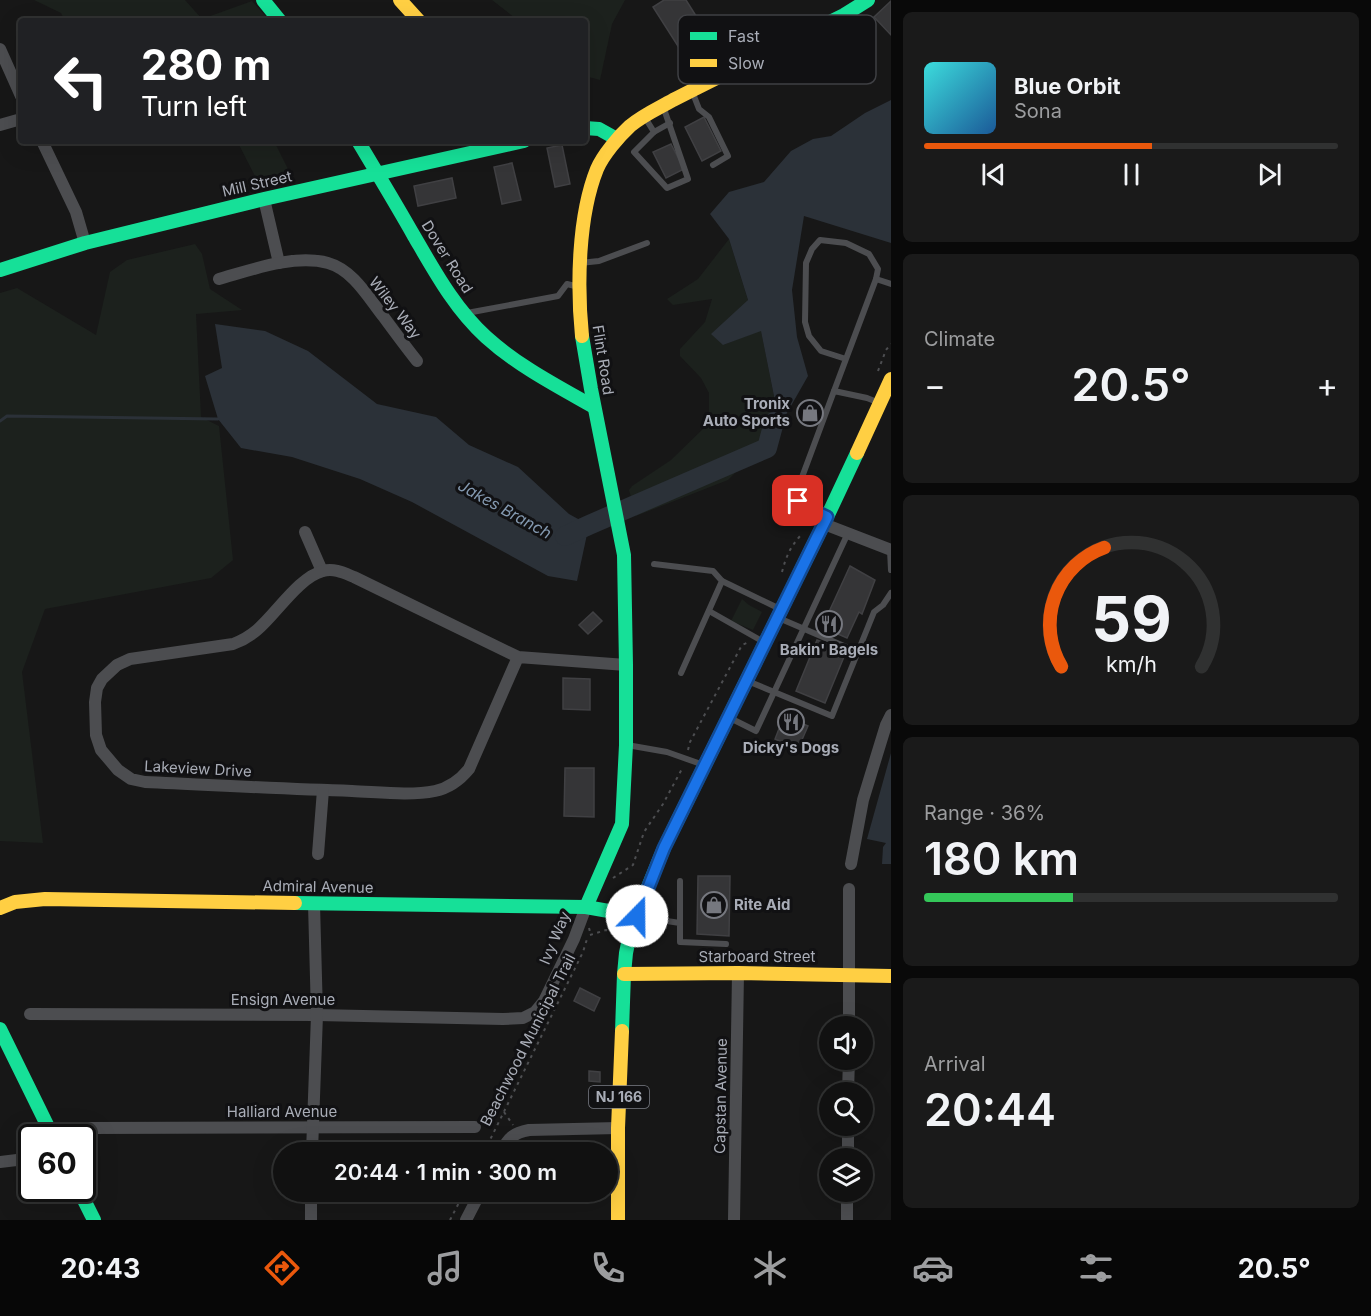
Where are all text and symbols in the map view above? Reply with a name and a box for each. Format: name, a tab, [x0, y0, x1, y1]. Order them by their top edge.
legend	[678, 15, 876, 84]
text: Fast	[728, 26, 760, 46]
text: 280 m	[141, 39, 271, 90]
icon: left	[42, 42, 120, 120]
text: Slow	[728, 53, 765, 73]
text: Blue Orbit	[1014, 73, 1121, 99]
text: Turn left	[141, 90, 247, 123]
text: Sona	[1014, 99, 1062, 123]
icon: previous	[977, 158, 1010, 191]
icon: pause	[1115, 158, 1148, 191]
icon: next	[1253, 158, 1286, 191]
street label: Mill Street	[220, 166, 294, 201]
street label: Dover Road	[418, 217, 477, 297]
street label: Wiley Way	[365, 273, 426, 343]
street label: Flint Road	[589, 324, 618, 396]
text: Climate	[924, 327, 995, 351]
text: 20.5°	[1071, 357, 1191, 412]
text: −	[924, 365, 946, 405]
text: +	[1316, 365, 1338, 405]
place label: Tronix Auto Sports	[703, 394, 790, 430]
shop icon: Tronix Auto Sports	[795, 398, 825, 428]
water label: Jakes Branch	[455, 475, 555, 543]
pin	[772, 475, 823, 526]
icon: arrive	[781, 484, 814, 517]
text: 59	[1091, 581, 1171, 656]
restaurant icon: Bakin' Bagels	[814, 609, 844, 639]
place label: Bakin' Bagels	[780, 640, 878, 659]
text: km/h	[1106, 651, 1156, 677]
restaurant icon: Dicky's Dogs	[776, 707, 806, 737]
place label: Dicky's Dogs	[743, 738, 839, 757]
street label: Lakeview Drive	[144, 756, 252, 781]
text: Range · 36%	[924, 801, 1045, 825]
text: 180 km	[924, 831, 1079, 886]
street label: Admiral Avenue	[262, 876, 374, 897]
position arrow	[605, 884, 669, 948]
shop icon: Rite Aid	[699, 890, 729, 920]
place label: Rite Aid	[734, 895, 791, 914]
street label: Ivy Way	[535, 908, 574, 967]
street label: Starboard Street	[699, 947, 815, 966]
street label: Beachwood Municipal Trail	[476, 950, 579, 1129]
street label: Ensign Avenue	[231, 990, 335, 1009]
map controls	[819, 1016, 873, 1202]
button: sound	[819, 1016, 873, 1070]
street label: Capstan Avenue	[710, 1038, 731, 1154]
text: Arrival	[924, 1052, 986, 1076]
button: search	[819, 1082, 873, 1136]
text: 20:44	[924, 1082, 1056, 1137]
road number: NJ 166	[589, 1086, 649, 1108]
street label: Halliard Avenue	[227, 1102, 337, 1121]
speed limit sign: 60	[18, 1124, 96, 1202]
button: layers	[819, 1148, 873, 1202]
text: 20:44 · 1 min · 300 m	[334, 1159, 557, 1185]
icon: directions	[261, 1247, 303, 1289]
icon: music	[424, 1247, 466, 1289]
icon: phone	[587, 1247, 629, 1289]
icon: climate	[749, 1247, 791, 1289]
icon: car	[912, 1247, 954, 1289]
icon: filters	[1075, 1247, 1117, 1289]
text: 20:43	[60, 1252, 140, 1285]
text: 20.5°	[1238, 1252, 1311, 1285]

